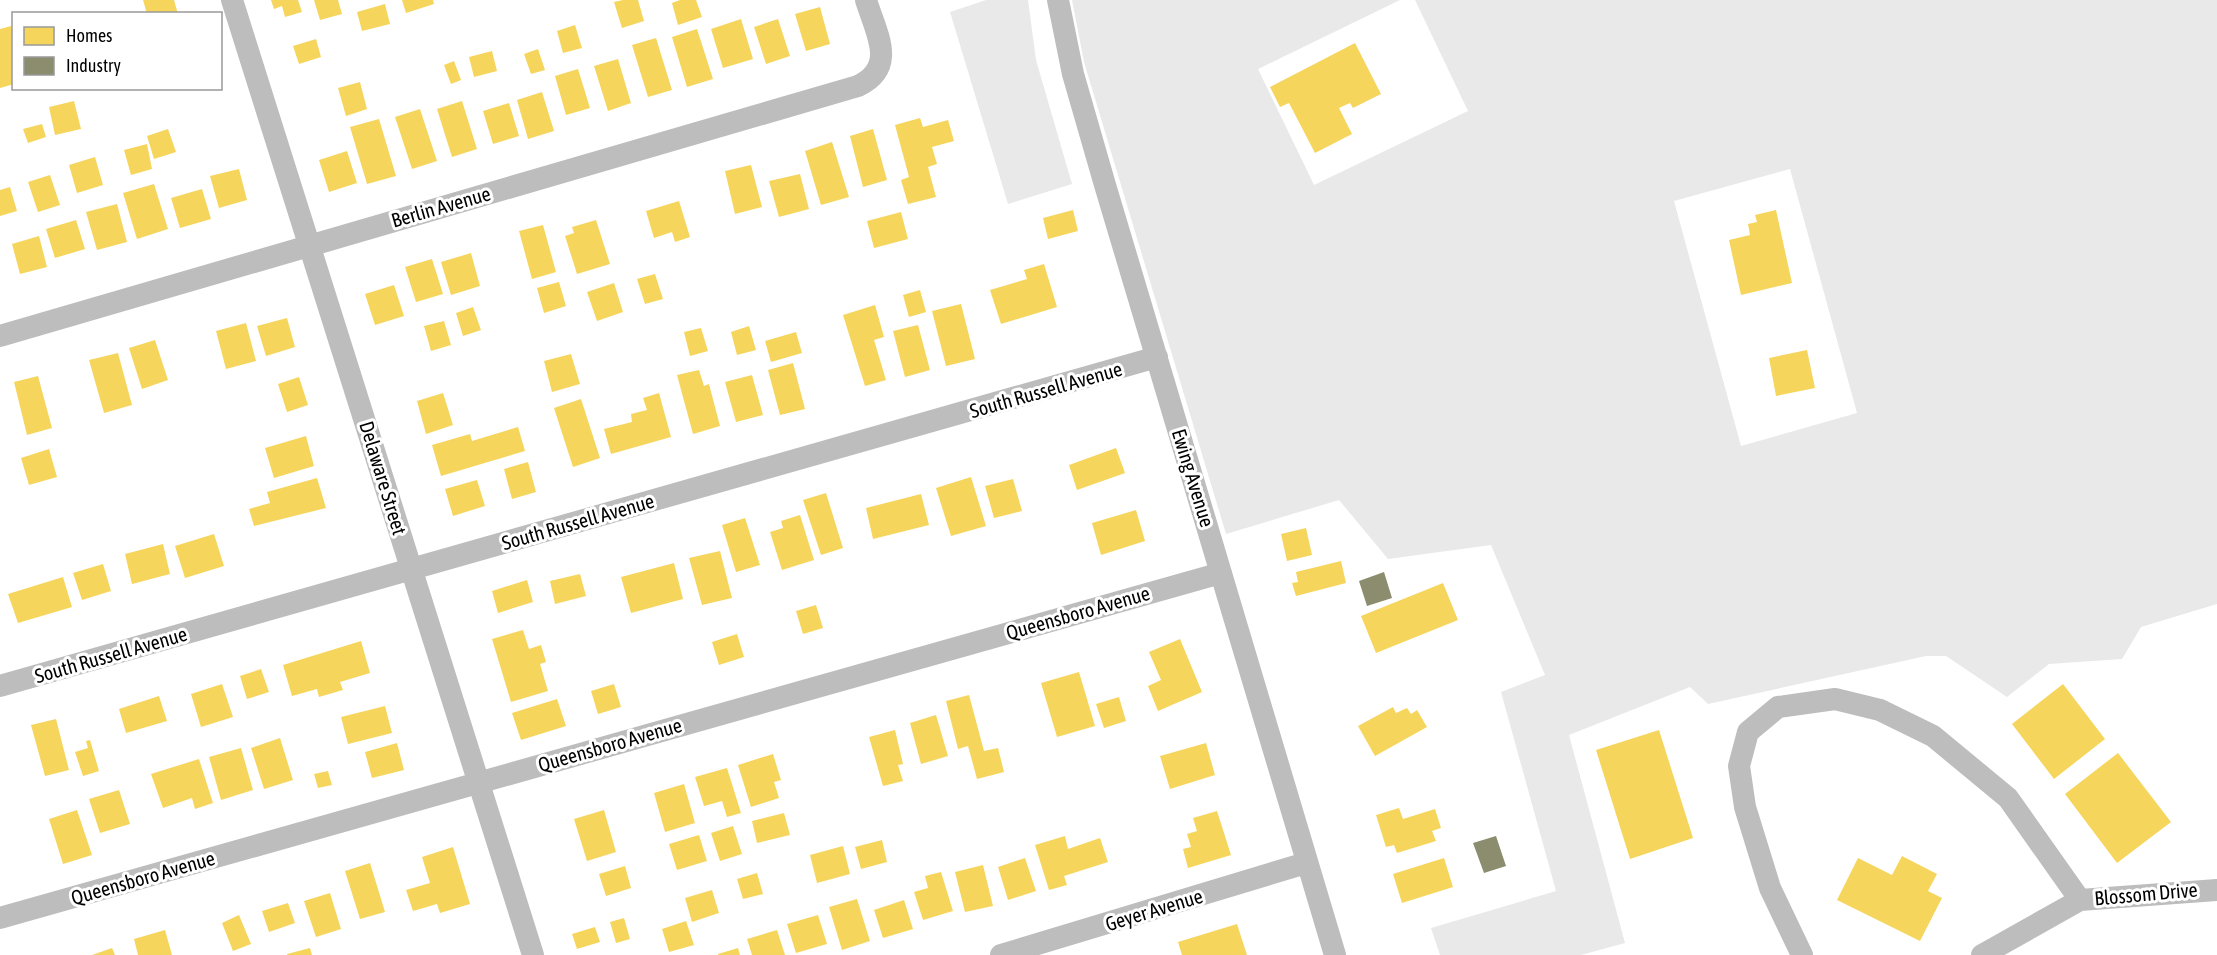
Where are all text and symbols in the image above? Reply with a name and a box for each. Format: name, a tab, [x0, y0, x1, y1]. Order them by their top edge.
legend	[12, 12, 222, 90]
text: Homes	[66, 25, 112, 46]
text: Industry	[66, 55, 121, 76]
street label: Berlin Avenue	[389, 181, 493, 232]
street label: South Russell Avenue	[967, 357, 1125, 422]
street label: Delaware Street	[355, 418, 412, 538]
street label: Ewing Avenue	[1168, 426, 1219, 530]
street label: South Russell Avenue	[499, 489, 657, 554]
street label: Queensboro Avenue	[1003, 581, 1152, 644]
street label: South Russell Avenue	[32, 622, 190, 687]
street label: Queensboro Avenue	[535, 713, 684, 776]
street label: Queensboro Avenue	[68, 846, 217, 909]
street label: Blossom Drive	[2093, 878, 2198, 909]
street label: Geyer Avenue	[1102, 884, 1205, 935]

